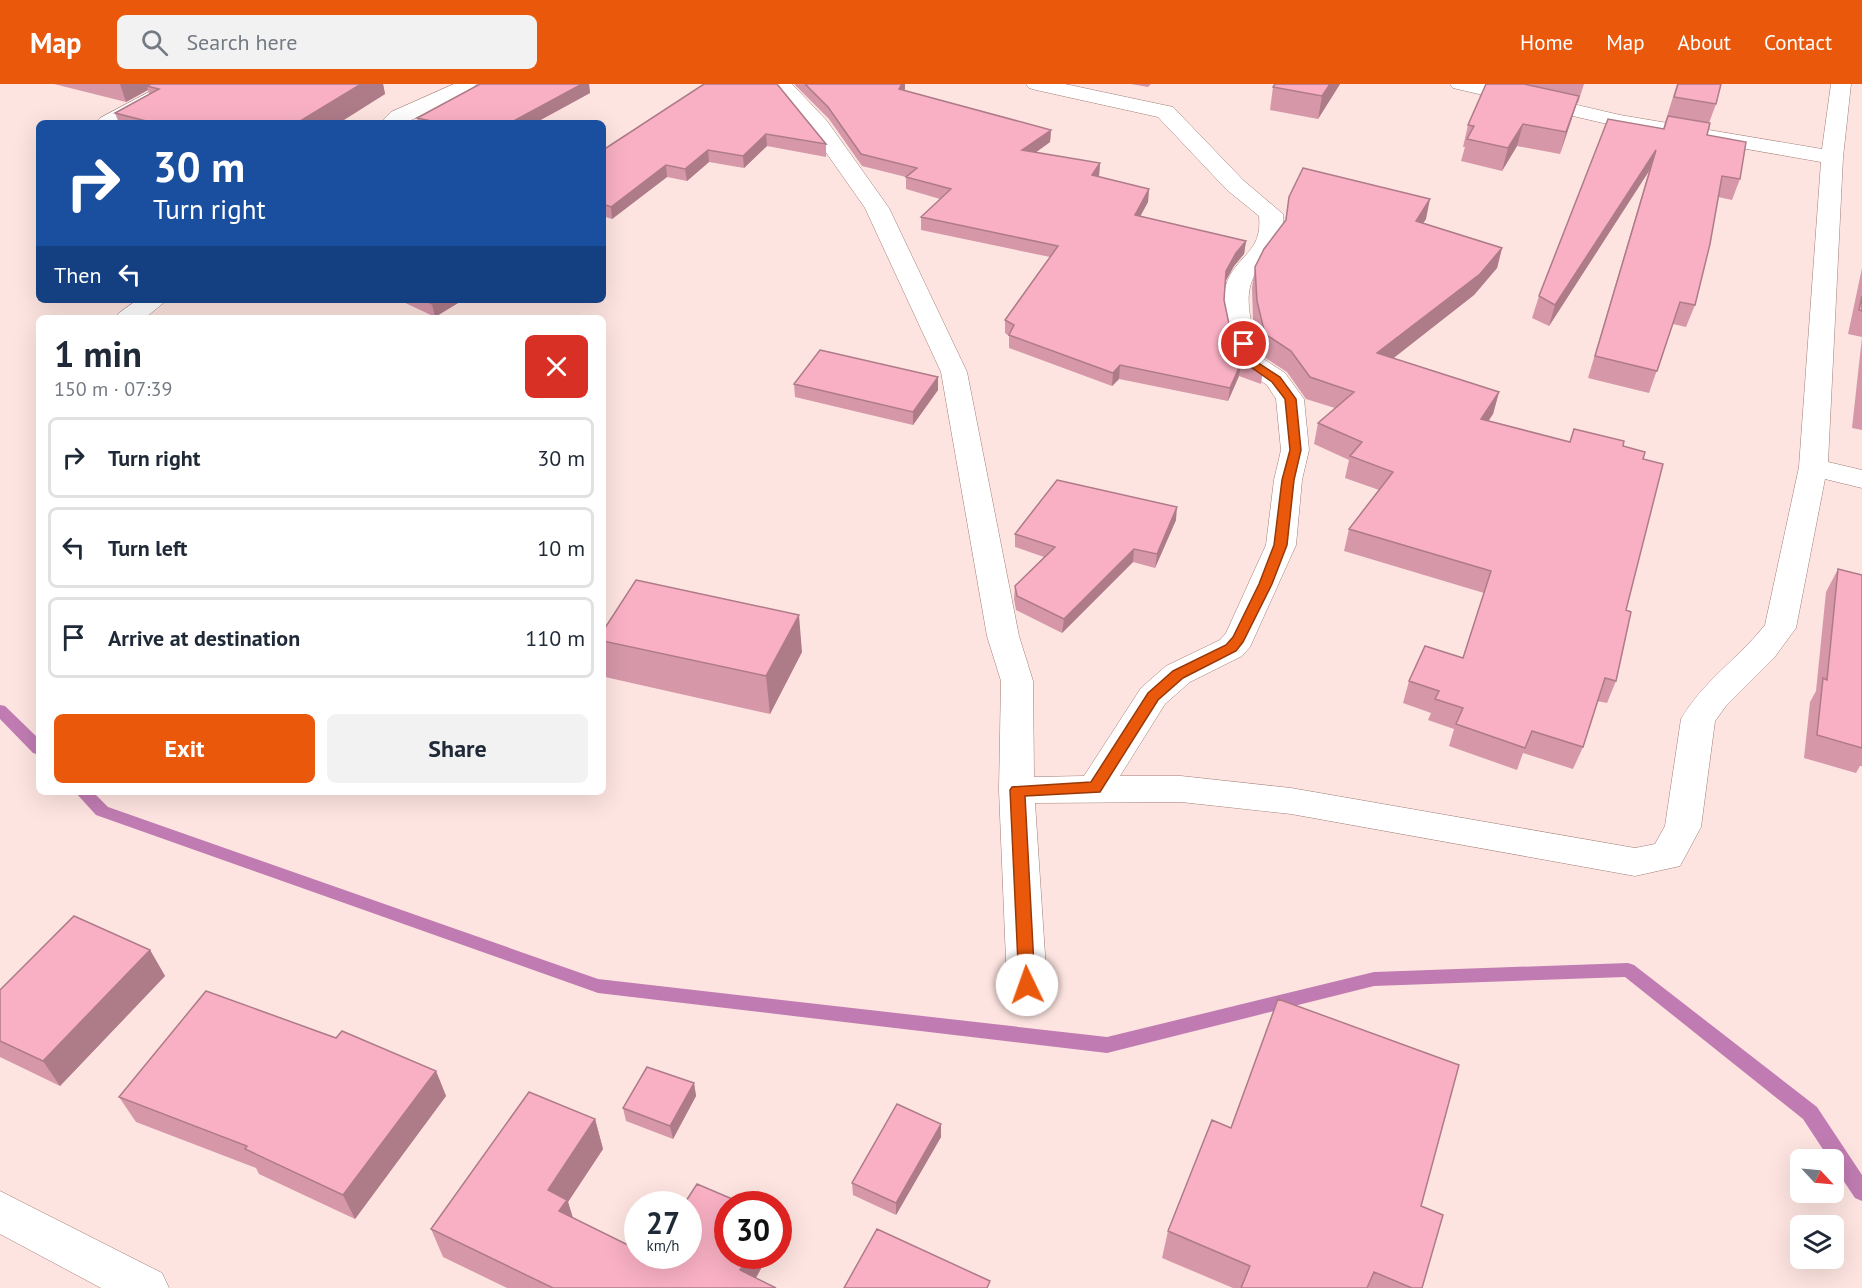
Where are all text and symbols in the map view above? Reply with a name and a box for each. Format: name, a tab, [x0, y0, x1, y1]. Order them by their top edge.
search box	[117, 15, 537, 69]
text: Map	[30, 24, 81, 61]
icon: search	[138, 26, 171, 59]
text: Search here	[186, 28, 297, 56]
text: Home	[1520, 29, 1573, 56]
text: Map	[1606, 29, 1645, 56]
text: About	[1678, 29, 1731, 56]
text: Contact	[1764, 29, 1832, 56]
text: 30 m	[153, 139, 245, 194]
icon: right	[54, 144, 132, 222]
text: Turn right	[153, 192, 266, 226]
icon: left	[113, 258, 146, 291]
text: Then	[54, 261, 101, 289]
pin	[1218, 318, 1269, 369]
icon: arrive	[1227, 327, 1260, 360]
text: 1 min	[54, 330, 142, 377]
button: close	[525, 335, 588, 398]
text: 150 m · 07:39	[54, 376, 172, 402]
icon: right	[57, 441, 90, 474]
text: Turn right	[108, 444, 200, 472]
text: 30 m	[537, 444, 585, 472]
icon: left	[57, 531, 90, 564]
text: Turn left	[108, 534, 188, 562]
text: 10 m	[537, 534, 585, 562]
icon: arrive	[57, 621, 90, 654]
text: Arrive at destination	[108, 624, 300, 652]
text: 110 m	[525, 624, 585, 652]
button: Exit	[54, 714, 315, 783]
button: Share	[327, 714, 588, 783]
position arrow	[995, 953, 1059, 1017]
north arrow	[1790, 1149, 1844, 1203]
map controls	[1790, 1149, 1844, 1269]
speed limit sign: 30	[714, 1191, 792, 1269]
text: 27	[646, 1203, 680, 1242]
button: layers	[1790, 1215, 1844, 1269]
text: km/h	[647, 1236, 679, 1255]

